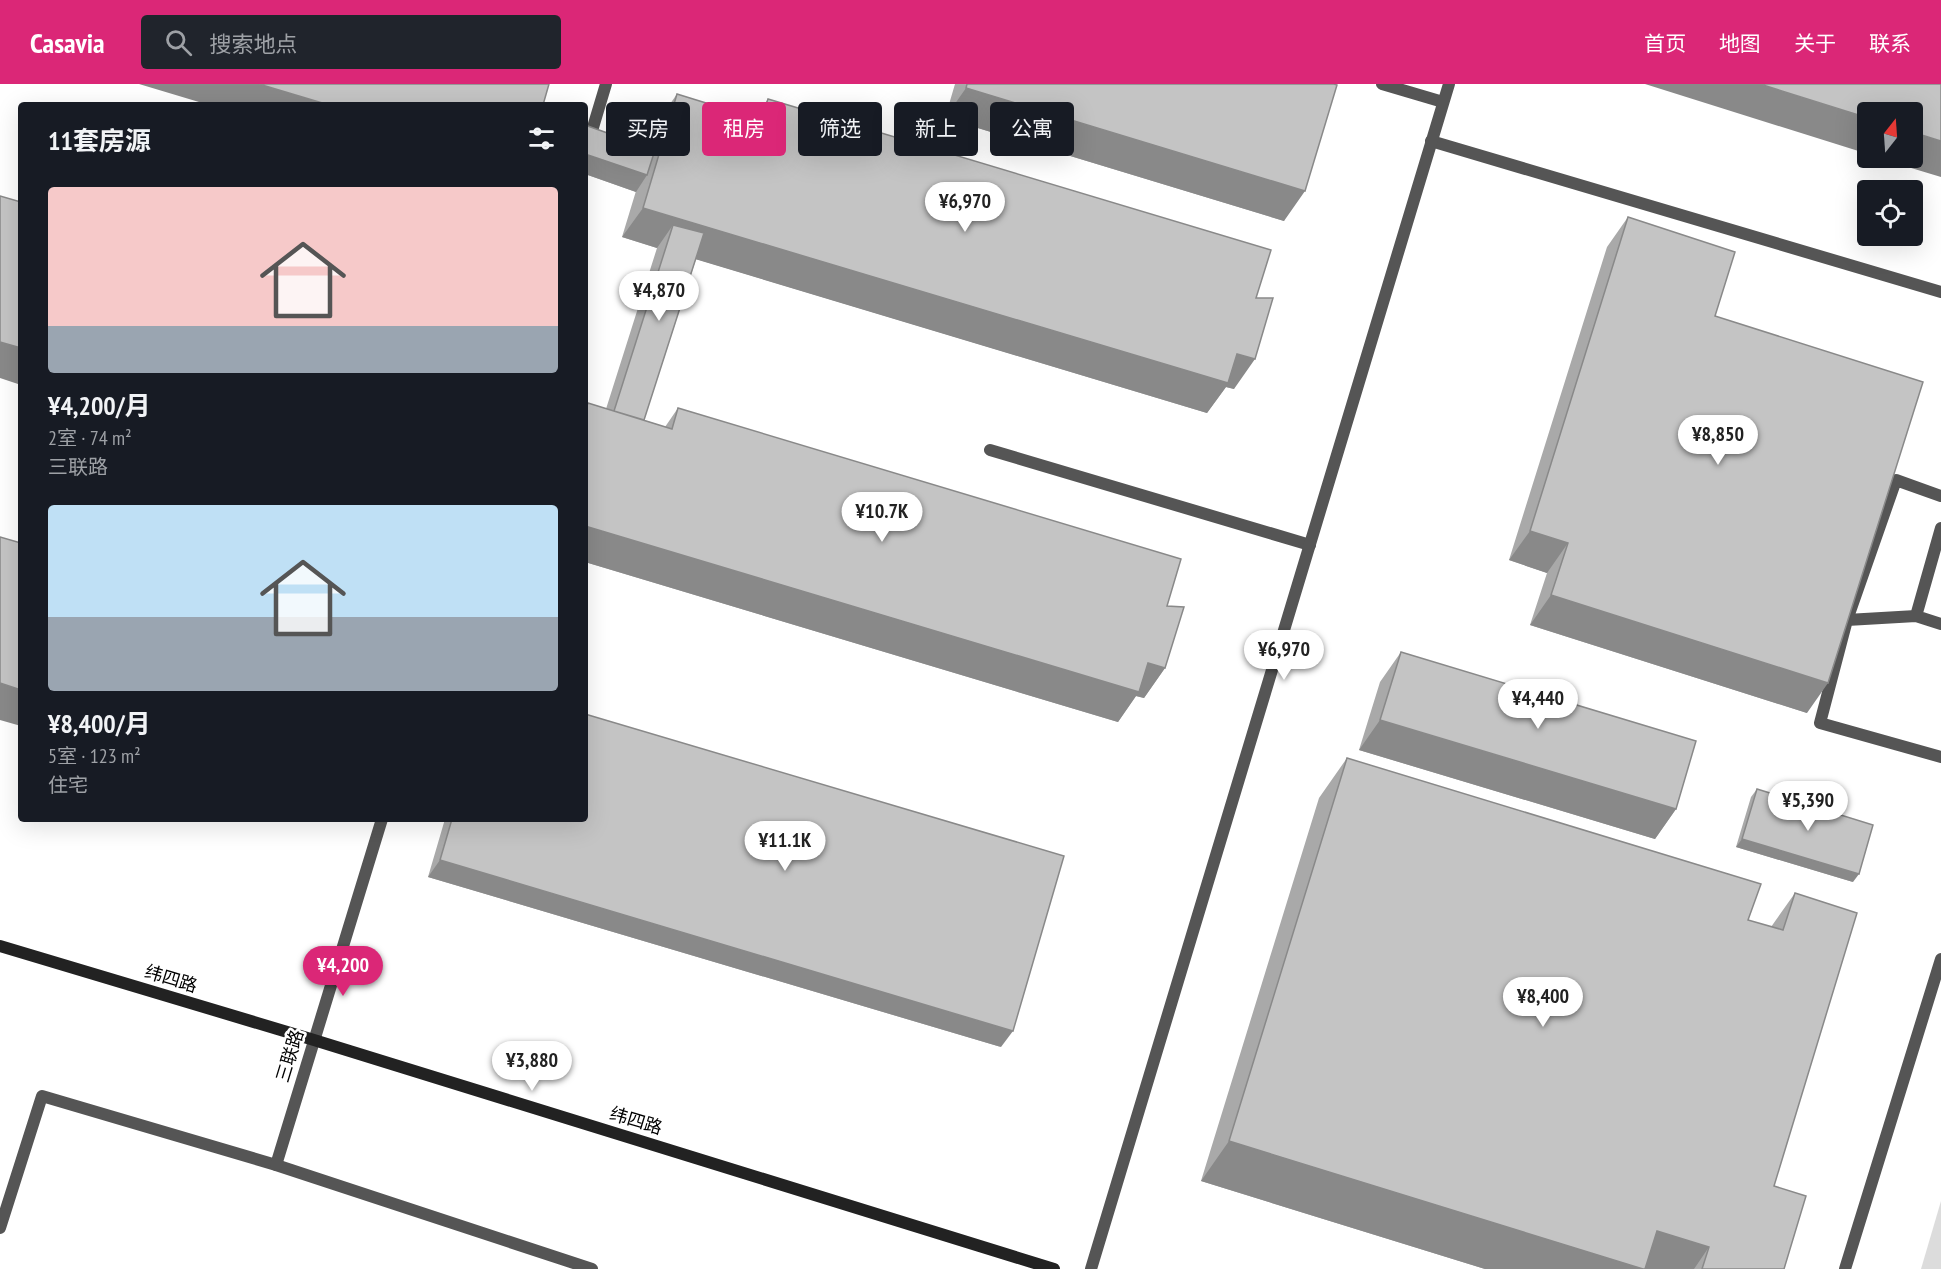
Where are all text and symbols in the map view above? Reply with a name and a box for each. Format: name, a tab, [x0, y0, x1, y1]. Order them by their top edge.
search box	[141, 15, 561, 69]
text: Casavia	[30, 24, 105, 61]
icon: search	[162, 26, 195, 59]
text: 搜索地点	[210, 30, 298, 58]
text: 首页	[1644, 30, 1686, 57]
text: 地图	[1719, 30, 1761, 57]
text: 关于	[1794, 30, 1836, 57]
text: 联系	[1869, 30, 1911, 57]
chip: 买房	[606, 102, 690, 156]
chip: 租房	[702, 102, 786, 156]
chip: 筛选	[798, 102, 882, 156]
chip: 新上	[894, 102, 978, 156]
chip: 公寓	[990, 102, 1074, 156]
north arrow	[1857, 102, 1923, 168]
map controls	[1857, 102, 1923, 246]
icon: filters	[525, 122, 558, 155]
text: 11套房源	[48, 124, 151, 157]
button: locate	[1857, 180, 1923, 246]
pin: ¥6,970	[916, 182, 1014, 233]
text: ¥6,970	[939, 188, 991, 214]
icon: home	[249, 226, 357, 334]
pin: ¥4,870	[610, 271, 708, 322]
text: ¥4,870	[633, 277, 685, 303]
text: ¥4,200/月	[48, 389, 151, 422]
pin: ¥8,850	[1669, 415, 1767, 466]
text: ¥8,850	[1692, 421, 1744, 447]
text: 2室 · 74 m²	[48, 425, 132, 451]
text: 三联路	[48, 454, 108, 480]
pin: ¥10.7K	[833, 492, 931, 543]
text: ¥10.7K	[856, 498, 908, 524]
icon: home	[249, 544, 357, 652]
pin: ¥6,970	[1235, 630, 1333, 681]
text: ¥6,970	[1258, 636, 1310, 662]
pin: ¥4,440	[1489, 679, 1587, 730]
text: ¥4,440	[1512, 685, 1564, 711]
text: ¥8,400/月	[48, 707, 151, 740]
text: 5室 · 123 m²	[48, 743, 141, 769]
text: 住宅	[48, 772, 88, 798]
pin: ¥5,390	[1759, 781, 1857, 832]
text: ¥5,390	[1782, 787, 1834, 813]
pin: ¥11.1K	[736, 821, 834, 872]
text: ¥11.1K	[759, 827, 811, 853]
pin: ¥4,200	[294, 946, 392, 997]
text: ¥4,200	[317, 952, 369, 978]
street label: 纬四路	[142, 960, 200, 997]
pin: ¥8,400	[1494, 977, 1592, 1028]
text: ¥8,400	[1517, 983, 1569, 1009]
street label: 三联路	[271, 1027, 308, 1085]
pin: ¥3,880	[483, 1041, 581, 1092]
text: ¥3,880	[506, 1047, 558, 1073]
street label: 纬四路	[607, 1102, 665, 1139]

